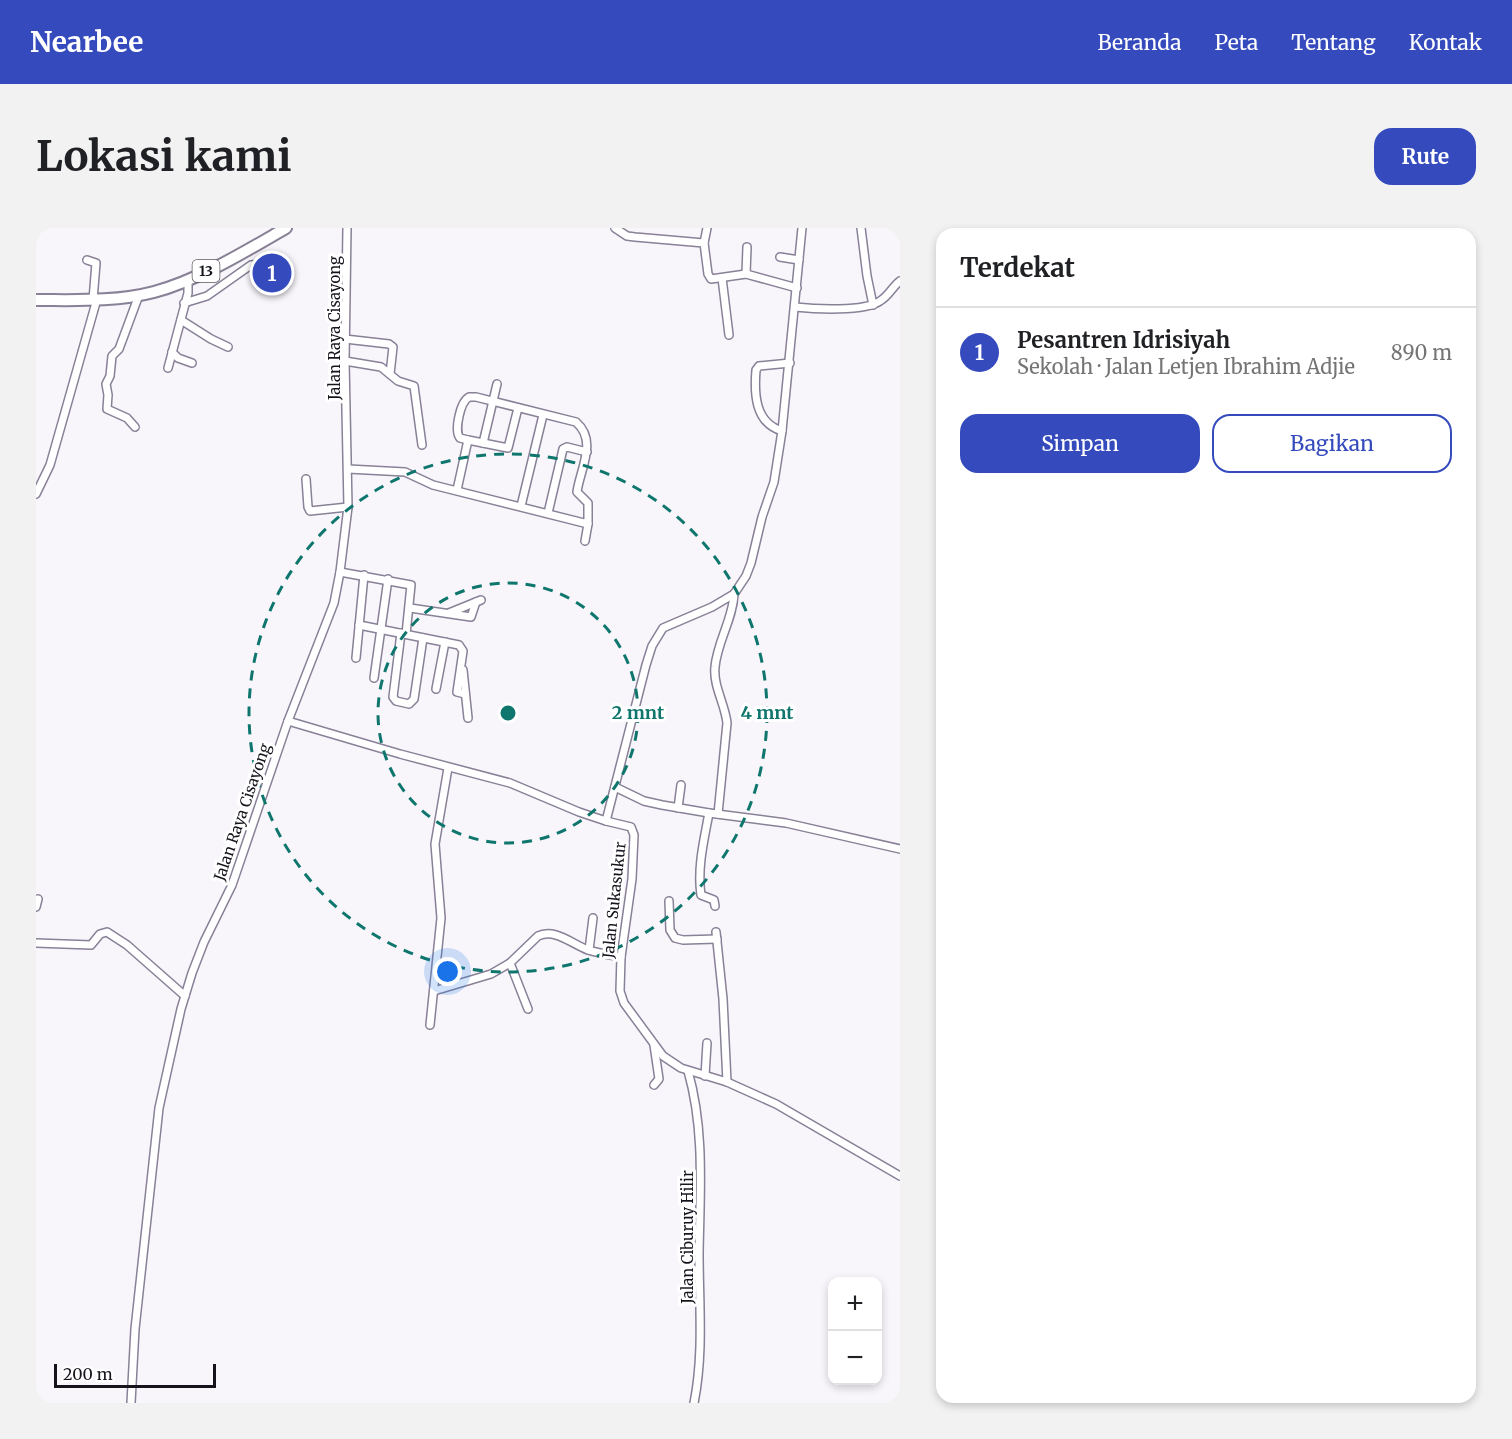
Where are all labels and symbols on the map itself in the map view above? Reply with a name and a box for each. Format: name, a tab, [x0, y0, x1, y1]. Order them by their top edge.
pin: 1	[252, 250, 292, 296]
street label: Jalan Raya Cisayong	[325, 256, 344, 401]
road number: 13	[192, 260, 220, 282]
text: 2 mnt	[612, 701, 665, 724]
text: 4 mnt	[740, 701, 794, 724]
centre of rings	[498, 703, 518, 723]
street label: Jalan Raya Cisayong	[209, 741, 274, 884]
street label: Jalan Sukasukur	[598, 841, 630, 960]
your location	[433, 957, 462, 986]
street label: Jalan Ciburuy Hilir	[678, 1170, 697, 1305]
scale bar	[54, 1361, 216, 1388]

